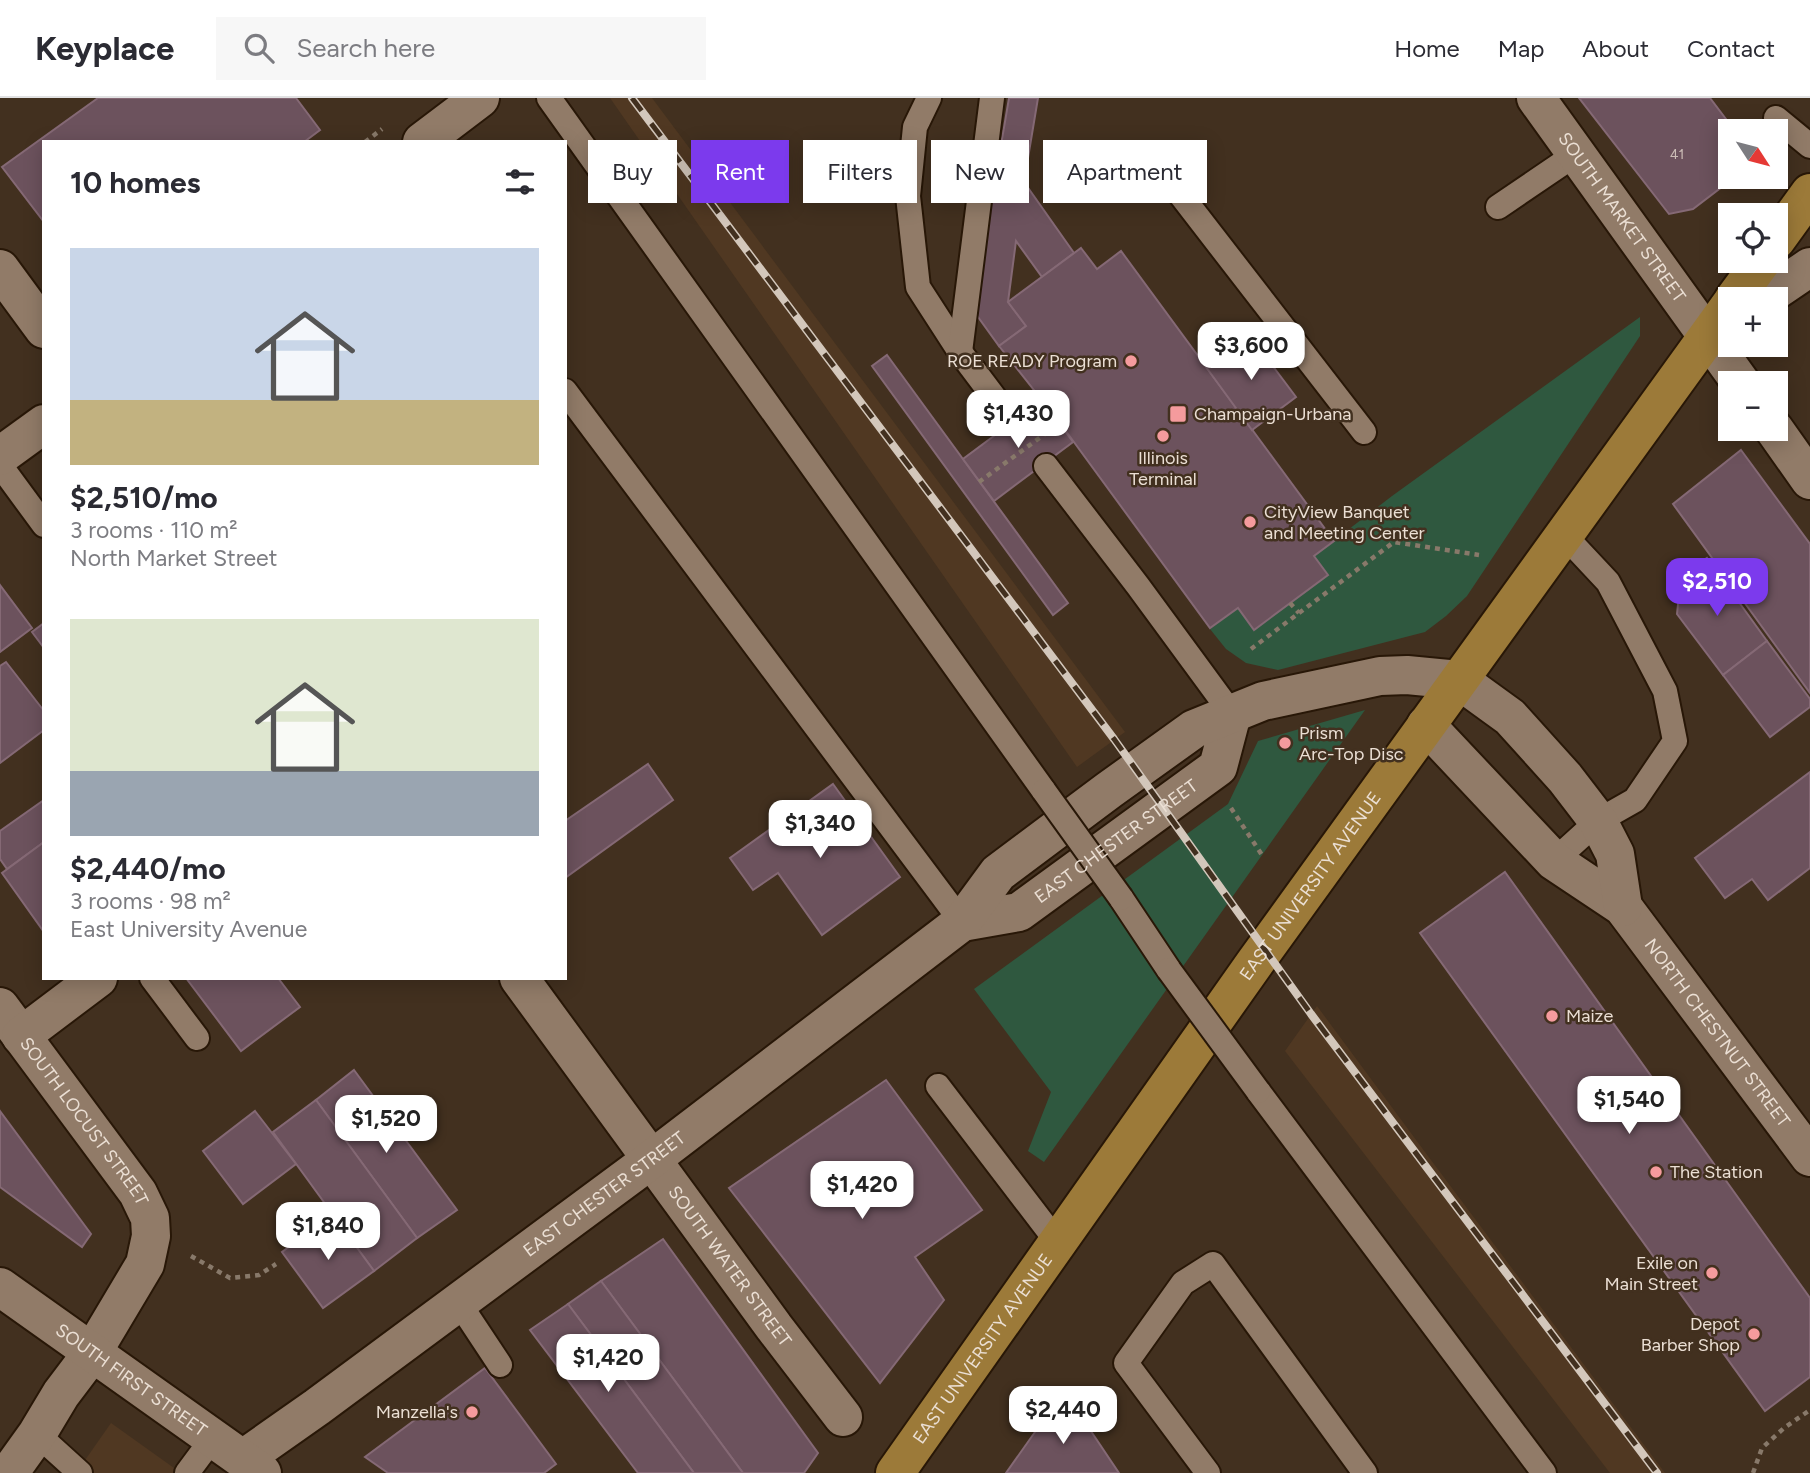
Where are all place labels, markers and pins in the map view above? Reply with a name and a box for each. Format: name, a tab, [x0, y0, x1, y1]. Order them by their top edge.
pin: $3,600	[1194, 322, 1308, 382]
place label: ROE READY Program	[947, 350, 1117, 372]
marker: ROE READY Program	[1123, 353, 1139, 369]
pin: $1,430	[961, 390, 1075, 450]
place label: Champaign-Urbana	[1194, 403, 1351, 425]
marker: Champaign-Urbana	[1168, 404, 1188, 424]
marker: Illinois Terminal	[1155, 428, 1171, 444]
place label: Illinois Terminal	[1129, 447, 1197, 490]
place label: CityView Banquet and Meeting Center	[1264, 501, 1425, 544]
marker: CityView Banquet and Meeting Center	[1242, 514, 1258, 530]
pin: $2,510	[1660, 559, 1774, 618]
place label: Prism Arc-Top Disc	[1299, 722, 1404, 765]
marker: Prism Arc-Top Disc	[1277, 735, 1293, 751]
pin: $1,340	[763, 800, 877, 860]
place label: Maize	[1566, 1005, 1613, 1027]
marker: Maize	[1544, 1008, 1560, 1024]
pin: $1,540	[1572, 1076, 1686, 1136]
pin: $1,520	[329, 1096, 443, 1155]
place label: The Station	[1670, 1161, 1763, 1183]
pin: $1,420	[805, 1162, 919, 1221]
marker: The Station	[1648, 1164, 1664, 1180]
pin: $1,840	[271, 1202, 385, 1262]
place label: Exile on Main Street	[1605, 1252, 1698, 1295]
marker: Exile on Main Street	[1704, 1265, 1720, 1281]
place label: Depot Barber Shop	[1641, 1313, 1740, 1356]
marker: Depot Barber Shop	[1746, 1326, 1762, 1342]
pin: $1,420	[551, 1334, 665, 1394]
pin: $2,440	[1006, 1386, 1120, 1446]
place label: Manzella's	[376, 1401, 458, 1423]
marker: Manzella's	[464, 1404, 480, 1420]

